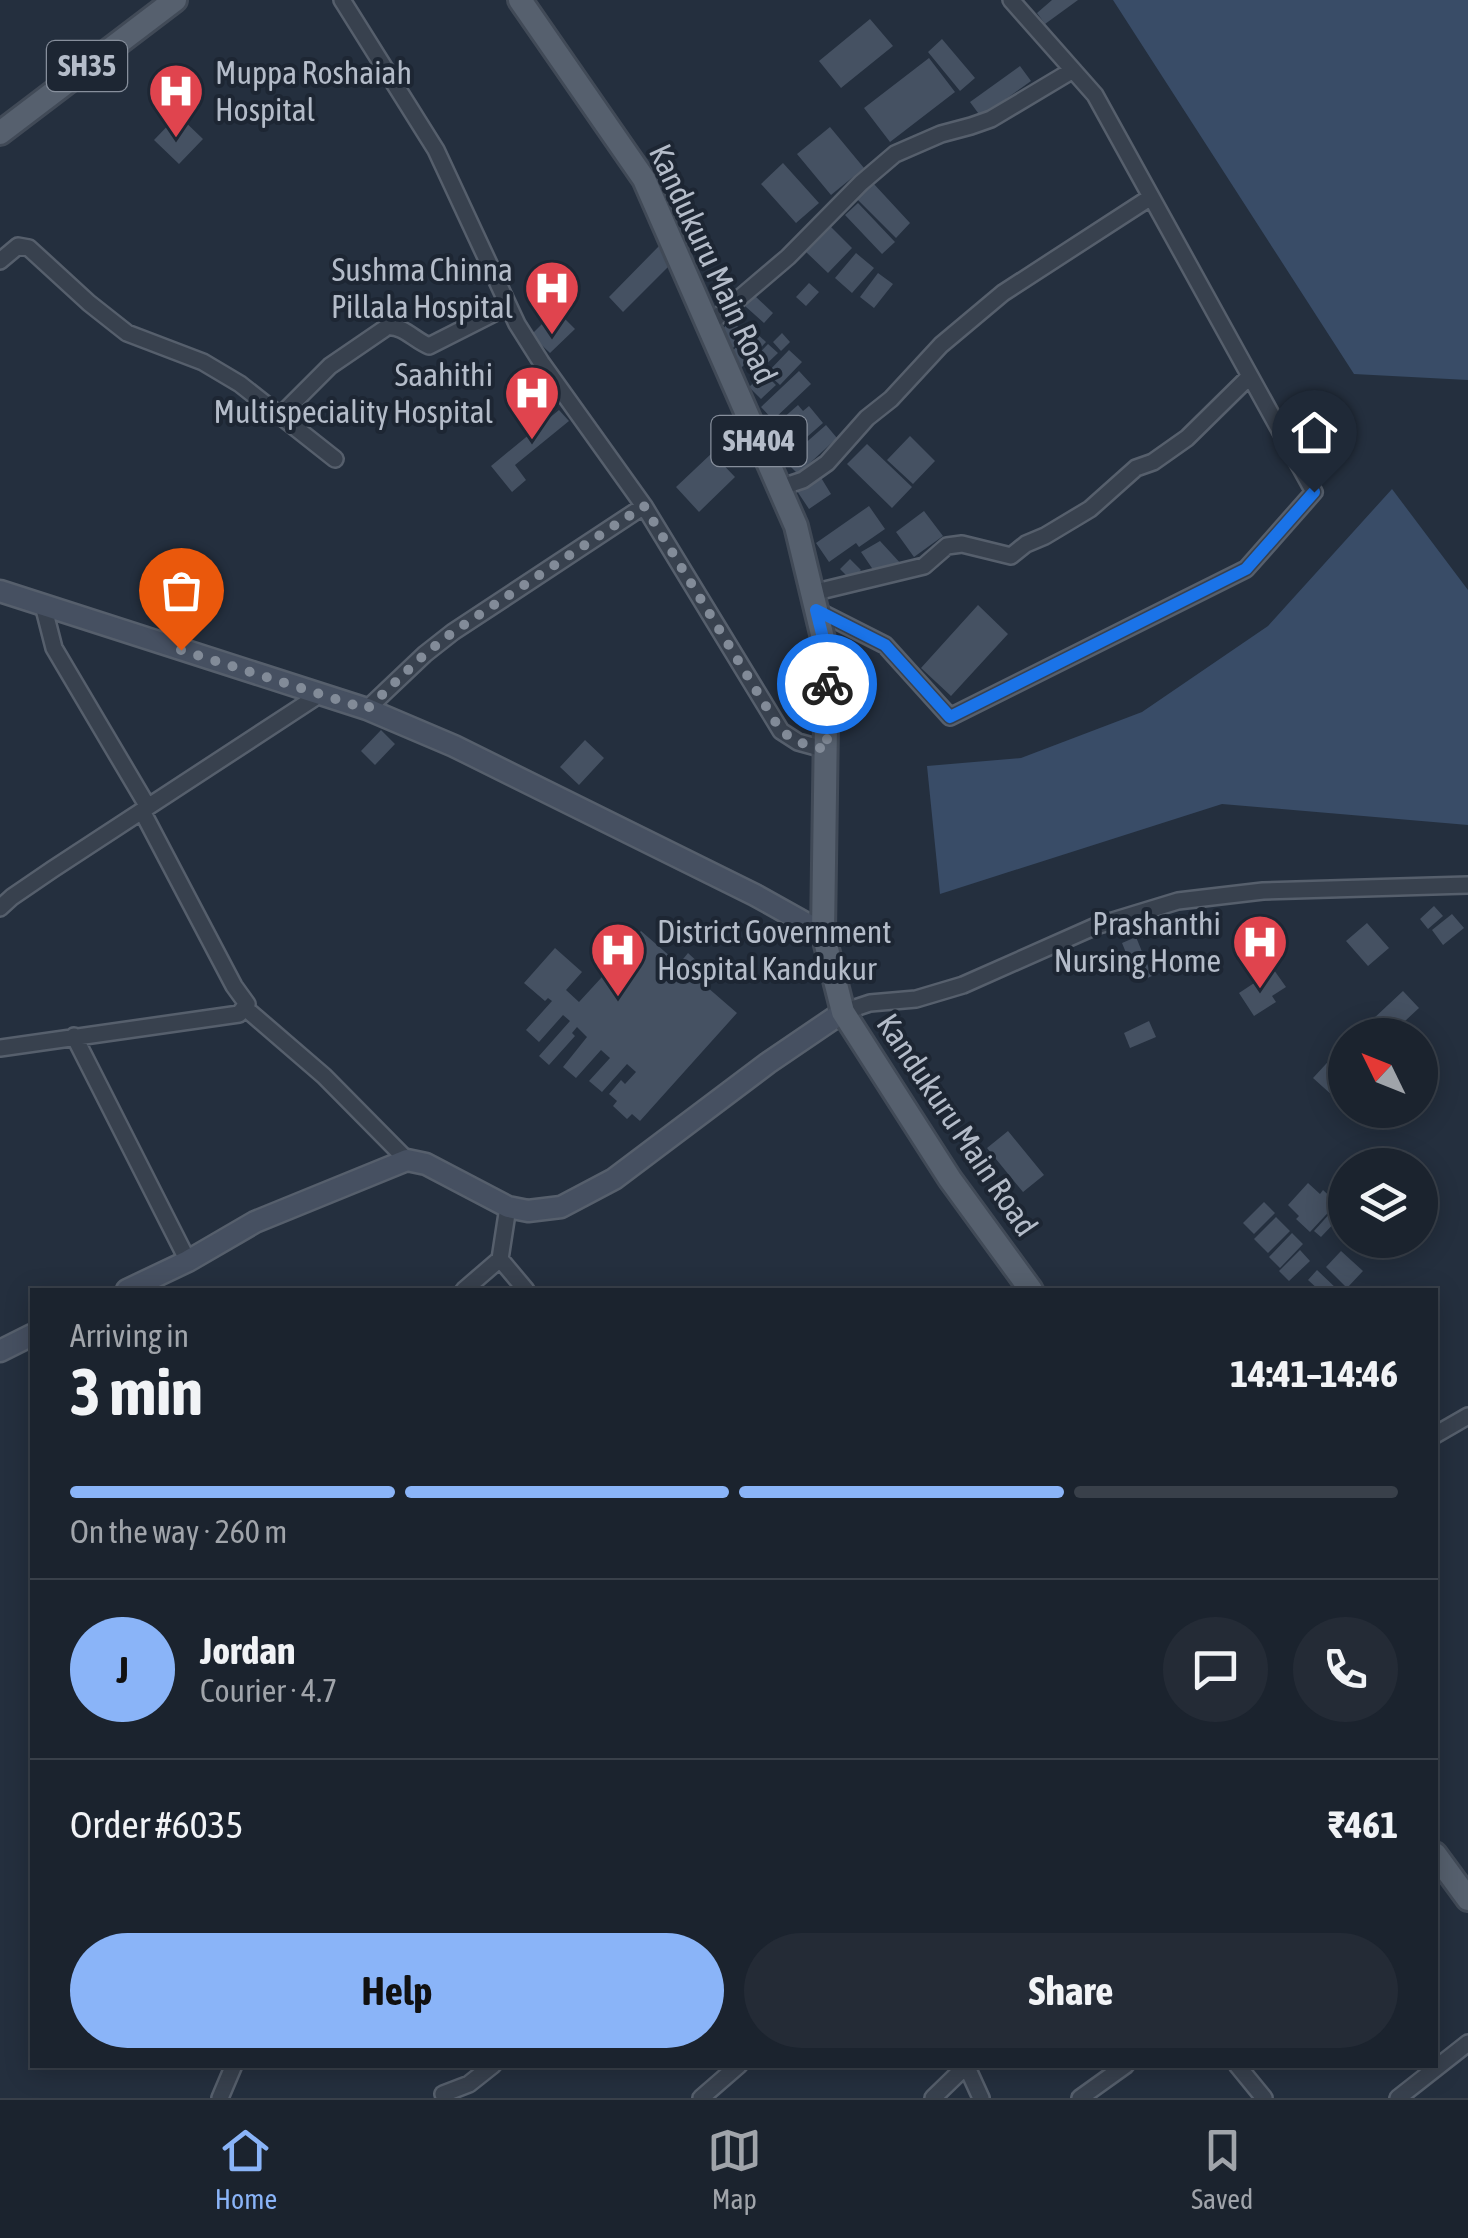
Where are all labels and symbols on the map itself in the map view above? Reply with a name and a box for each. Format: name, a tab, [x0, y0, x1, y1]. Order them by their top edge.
road number: SH35	[47, 41, 127, 91]
place label: Muppa Roshaiah Hospital	[215, 54, 412, 128]
hospital icon: Muppa Roshaiah Hospital	[146, 61, 206, 140]
street label: Kandukuru Main Road	[642, 138, 785, 389]
place label: Sushma Chinna Pillala Hospital	[331, 251, 514, 325]
hospital icon: Sushma Chinna Pillala Hospital	[522, 258, 582, 337]
place label: Saahithi Multispeciality Hospital	[213, 356, 494, 430]
hospital icon: Saahithi Multispeciality Hospital	[502, 363, 562, 442]
pin	[1272, 390, 1357, 493]
road number: SH404	[712, 416, 806, 466]
pin	[139, 548, 224, 651]
courier	[777, 634, 877, 734]
place label: Prashanthi Nursing Home	[1054, 905, 1221, 979]
hospital icon: Prashanthi Nursing Home	[1230, 912, 1290, 991]
place label: District Government Hospital Kandukur	[657, 913, 891, 987]
hospital icon: District Government Hospital Kandukur	[588, 920, 648, 999]
street label: Kandukuru Main Road	[870, 1007, 1045, 1243]
north arrow	[1328, 1018, 1438, 1128]

